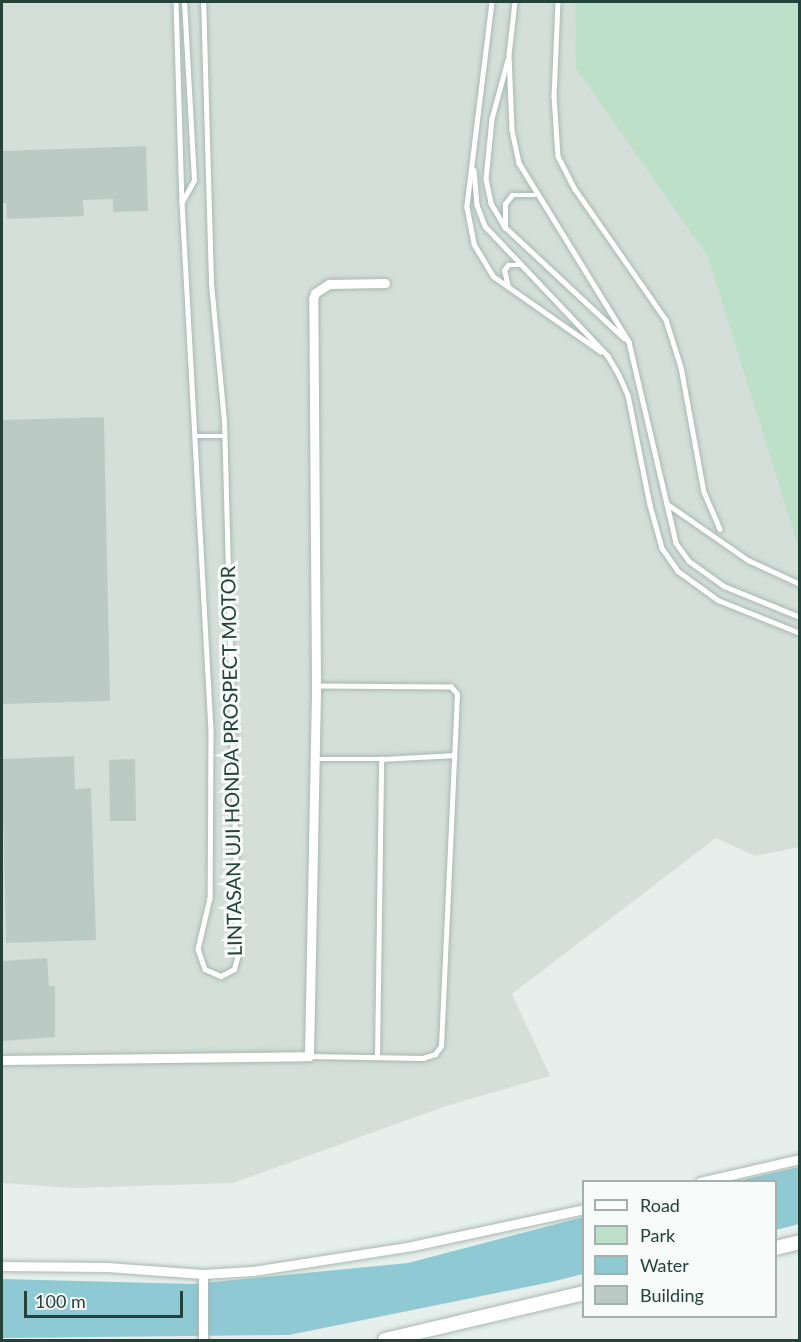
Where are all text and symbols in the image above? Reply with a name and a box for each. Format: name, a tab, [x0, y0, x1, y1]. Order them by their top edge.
street label: LINTASAN UJI HONDA PROSPECT MOTOR	[216, 565, 246, 957]
legend	[582, 1180, 777, 1318]
text: Road	[640, 1194, 680, 1216]
text: Park	[640, 1224, 675, 1246]
text: Water	[640, 1254, 689, 1276]
scale bar	[27, 1279, 186, 1317]
text: Building	[640, 1284, 704, 1306]
text: 100 m	[35, 1290, 86, 1312]

